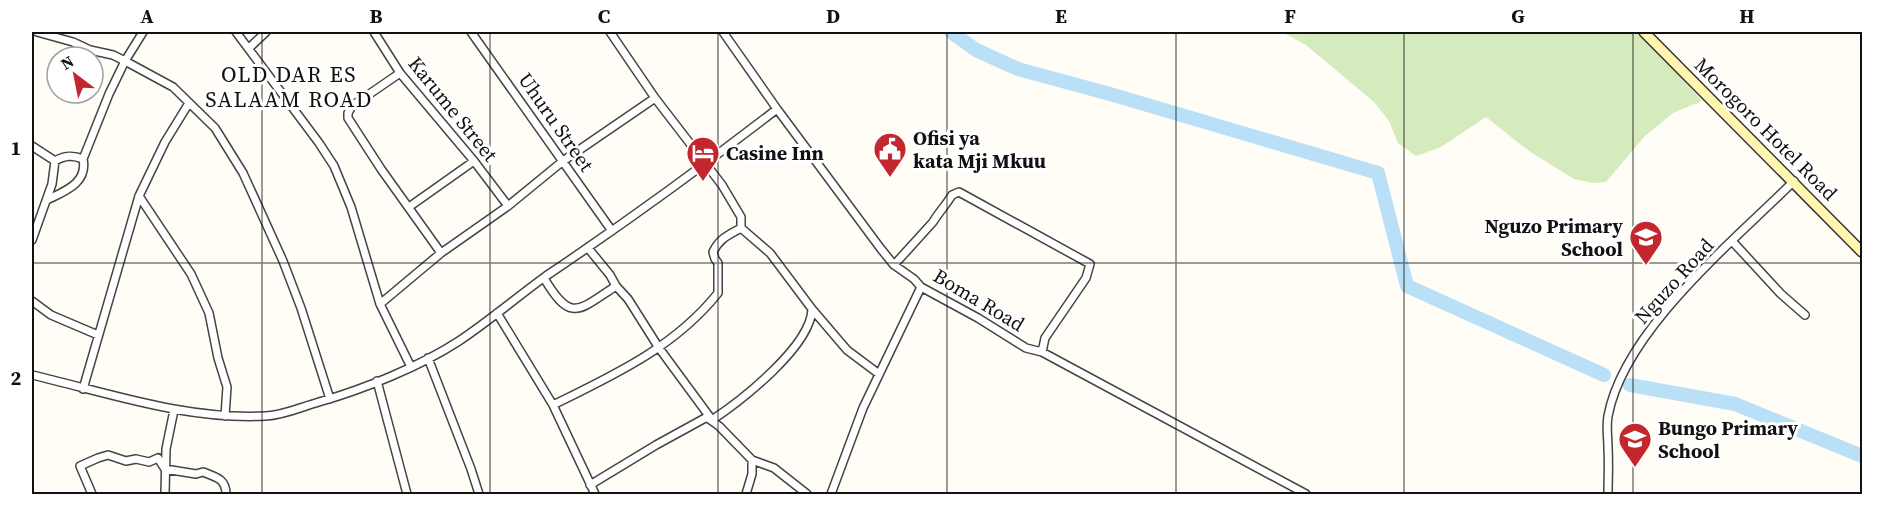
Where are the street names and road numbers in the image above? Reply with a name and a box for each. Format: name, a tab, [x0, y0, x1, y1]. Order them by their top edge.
street label: Karume Street	[402, 50, 504, 168]
street label: Morogoro Hotel Road	[1688, 51, 1844, 207]
street label: Uhuru Street	[512, 67, 601, 177]
street label: Nguzo Road	[1628, 232, 1720, 330]
street label: Boma Road	[928, 262, 1030, 339]

